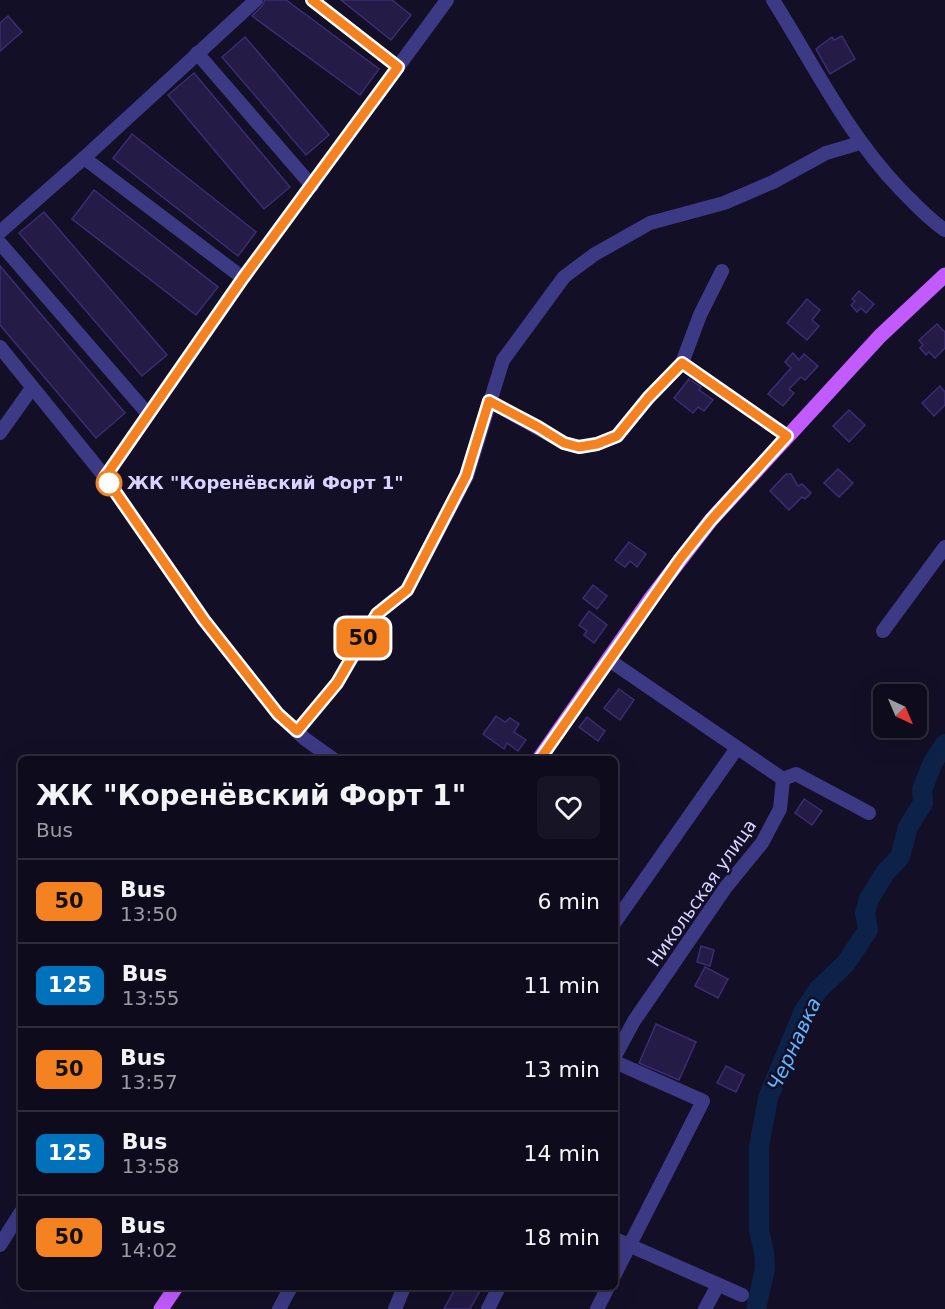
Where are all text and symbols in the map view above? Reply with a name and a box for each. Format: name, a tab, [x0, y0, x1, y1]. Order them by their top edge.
marker: ЖК "Коренёвский Форт 1"	[96, 470, 122, 496]
place label: ЖК "Коренёвский Форт 1"	[127, 472, 404, 493]
line badge: 50	[336, 618, 390, 658]
text: 50	[348, 626, 378, 650]
north arrow	[873, 684, 927, 738]
map controls	[873, 684, 927, 738]
button: heart	[537, 776, 600, 839]
text: ЖК "Коренёвский Форт 1"	[36, 779, 466, 812]
street label: Никольская улица	[643, 815, 760, 970]
text: Bus	[36, 818, 73, 842]
text: Bus	[120, 877, 166, 902]
text: 50	[54, 889, 84, 913]
text: 6 min	[538, 889, 600, 914]
text: 13:50	[120, 902, 178, 926]
text: Bus	[122, 961, 167, 986]
text: 125	[48, 973, 92, 997]
text: 11 min	[524, 973, 600, 998]
text: 13:55	[122, 986, 179, 1010]
water label: Чернавка	[762, 994, 826, 1094]
text: Bus	[120, 1045, 166, 1070]
text: 50	[54, 1057, 84, 1081]
text: 13 min	[524, 1057, 600, 1082]
text: 13:57	[120, 1070, 178, 1094]
text: Bus	[122, 1129, 167, 1154]
text: 125	[48, 1141, 92, 1165]
text: 14 min	[524, 1141, 600, 1166]
text: 13:58	[122, 1154, 179, 1178]
text: Bus	[120, 1213, 166, 1238]
text: 50	[54, 1225, 84, 1249]
text: 18 min	[524, 1225, 600, 1250]
text: 14:02	[120, 1238, 178, 1262]

